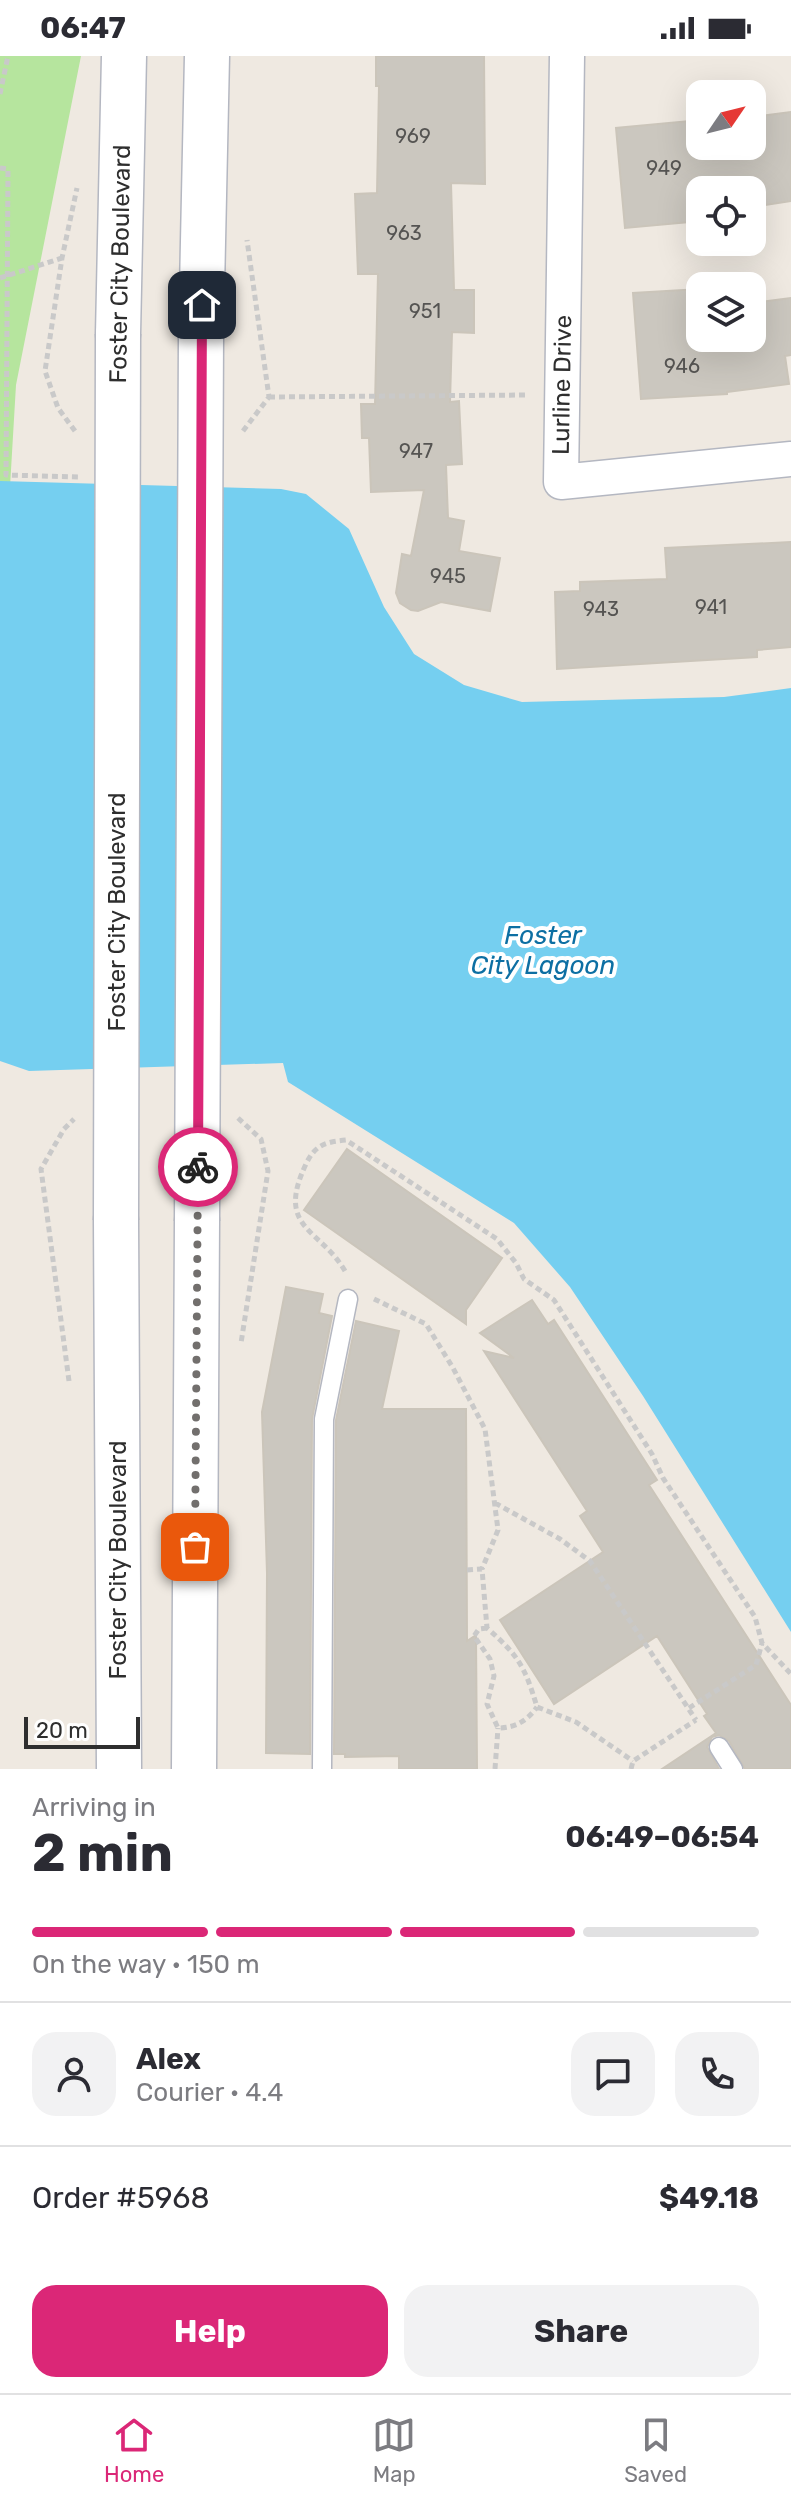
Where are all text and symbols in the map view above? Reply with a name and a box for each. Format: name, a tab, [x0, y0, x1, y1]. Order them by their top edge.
text: 06:47	[40, 10, 126, 46]
north arrow	[686, 80, 766, 160]
map controls	[686, 80, 766, 352]
house number: 969	[395, 124, 431, 148]
street label: Foster City Boulevard	[104, 144, 136, 384]
house number: 949	[646, 156, 682, 180]
button: locate	[686, 176, 766, 256]
house number: 963	[386, 221, 422, 245]
pin	[168, 271, 236, 339]
button: layers	[686, 272, 766, 352]
icon: home	[180, 283, 224, 327]
house number: 951	[409, 299, 441, 323]
street label: Lurline Drive	[547, 315, 577, 455]
house number: 946	[664, 354, 700, 378]
house number: 947	[399, 439, 433, 463]
house number: 945	[430, 564, 466, 588]
house number: 941	[695, 595, 727, 619]
house number: 943	[583, 597, 619, 621]
street label: Foster City Boulevard	[103, 793, 131, 1032]
water label: Foster City Lagoon	[471, 920, 615, 981]
courier	[158, 1127, 238, 1207]
icon: bike	[176, 1145, 220, 1189]
street label: Foster City Boulevard	[104, 1441, 132, 1680]
pin	[161, 1513, 229, 1581]
icon: bag	[173, 1525, 217, 1569]
scale bar	[24, 1713, 140, 1749]
text: 20 m	[36, 1717, 88, 1744]
text: Arriving in	[32, 1792, 156, 1823]
text: 06:49–06:54	[565, 1819, 759, 1855]
text: 2 min	[32, 1822, 173, 1884]
text: On the way · 150 m	[32, 1949, 260, 1980]
button: person	[32, 2032, 116, 2116]
button: chat	[571, 2032, 655, 2116]
button: phone	[675, 2032, 759, 2116]
text: Alex	[136, 2041, 201, 2077]
text: Courier · 4.4	[136, 2077, 283, 2108]
text: Order #5968	[32, 2180, 210, 2216]
text: $49.18	[659, 2180, 759, 2216]
button: Help	[32, 2285, 388, 2377]
button: Share	[404, 2285, 759, 2377]
tab: Home	[104, 2413, 164, 2488]
tab: Map	[372, 2413, 416, 2488]
tab: Saved	[624, 2413, 687, 2488]

